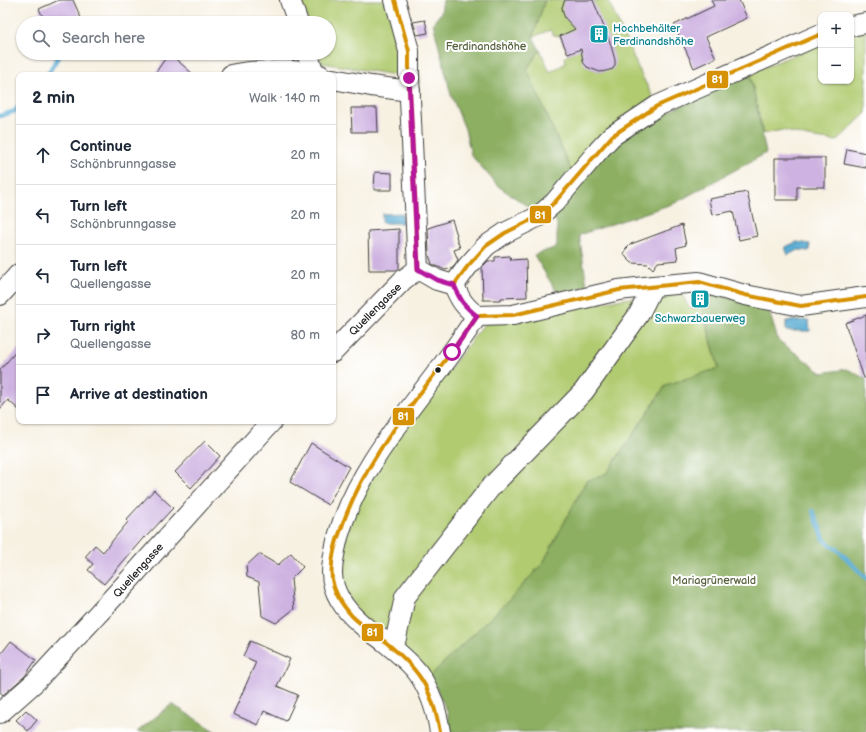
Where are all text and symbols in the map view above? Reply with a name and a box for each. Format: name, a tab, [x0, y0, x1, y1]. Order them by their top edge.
map controls	[818, 12, 854, 84]
button: +	[818, 12, 854, 48]
search box	[16, 16, 336, 60]
place label: Hochbehälter Ferdinandshöhe	[613, 22, 694, 48]
building icon: Hochbehälter Ferdinandshöhe	[588, 23, 610, 45]
icon: search	[30, 27, 52, 49]
text: Search here	[62, 29, 145, 48]
park label: Ferdinandshöhe	[446, 40, 527, 53]
button: −	[818, 48, 854, 84]
route end	[400, 69, 418, 87]
line badge: 81	[706, 70, 729, 89]
text: 81	[711, 73, 723, 86]
text: 2 min	[32, 88, 75, 108]
text: Walk · 140 m	[249, 90, 320, 106]
text: Continue	[70, 137, 132, 156]
icon: ahead	[32, 144, 54, 166]
text: 20 m	[290, 147, 320, 163]
text: Schönbrunngasse	[70, 156, 176, 172]
text: Turn left	[70, 197, 127, 216]
icon: left	[32, 204, 54, 226]
line badge: 81	[529, 205, 552, 224]
text: 20 m	[290, 207, 320, 223]
text: 81	[534, 209, 546, 222]
text: Schönbrunngasse	[70, 216, 176, 232]
text: Turn left	[70, 257, 127, 276]
icon: left	[32, 264, 54, 286]
text: 20 m	[290, 267, 320, 283]
text: Quellengasse	[70, 276, 151, 292]
street label: Quellengasse	[346, 280, 405, 338]
building icon: Schwarzbauerweg	[689, 288, 711, 310]
place label: Schwarzbauerweg	[655, 312, 745, 325]
text: Turn right	[70, 317, 135, 336]
icon: right	[32, 324, 54, 346]
text: 80 m	[291, 327, 320, 343]
text: Quellengasse	[70, 336, 151, 352]
route start	[443, 343, 461, 361]
unlabelled marker	[433, 365, 443, 375]
icon: arrive	[32, 384, 54, 406]
text: Arrive at destination	[70, 385, 208, 404]
line badge: 81	[392, 407, 415, 426]
text: 81	[397, 410, 409, 423]
street label: Quellengasse	[111, 540, 167, 600]
park label: Mariagrünerwald	[672, 574, 756, 587]
line badge: 81	[361, 623, 384, 642]
text: 81	[366, 626, 378, 639]

